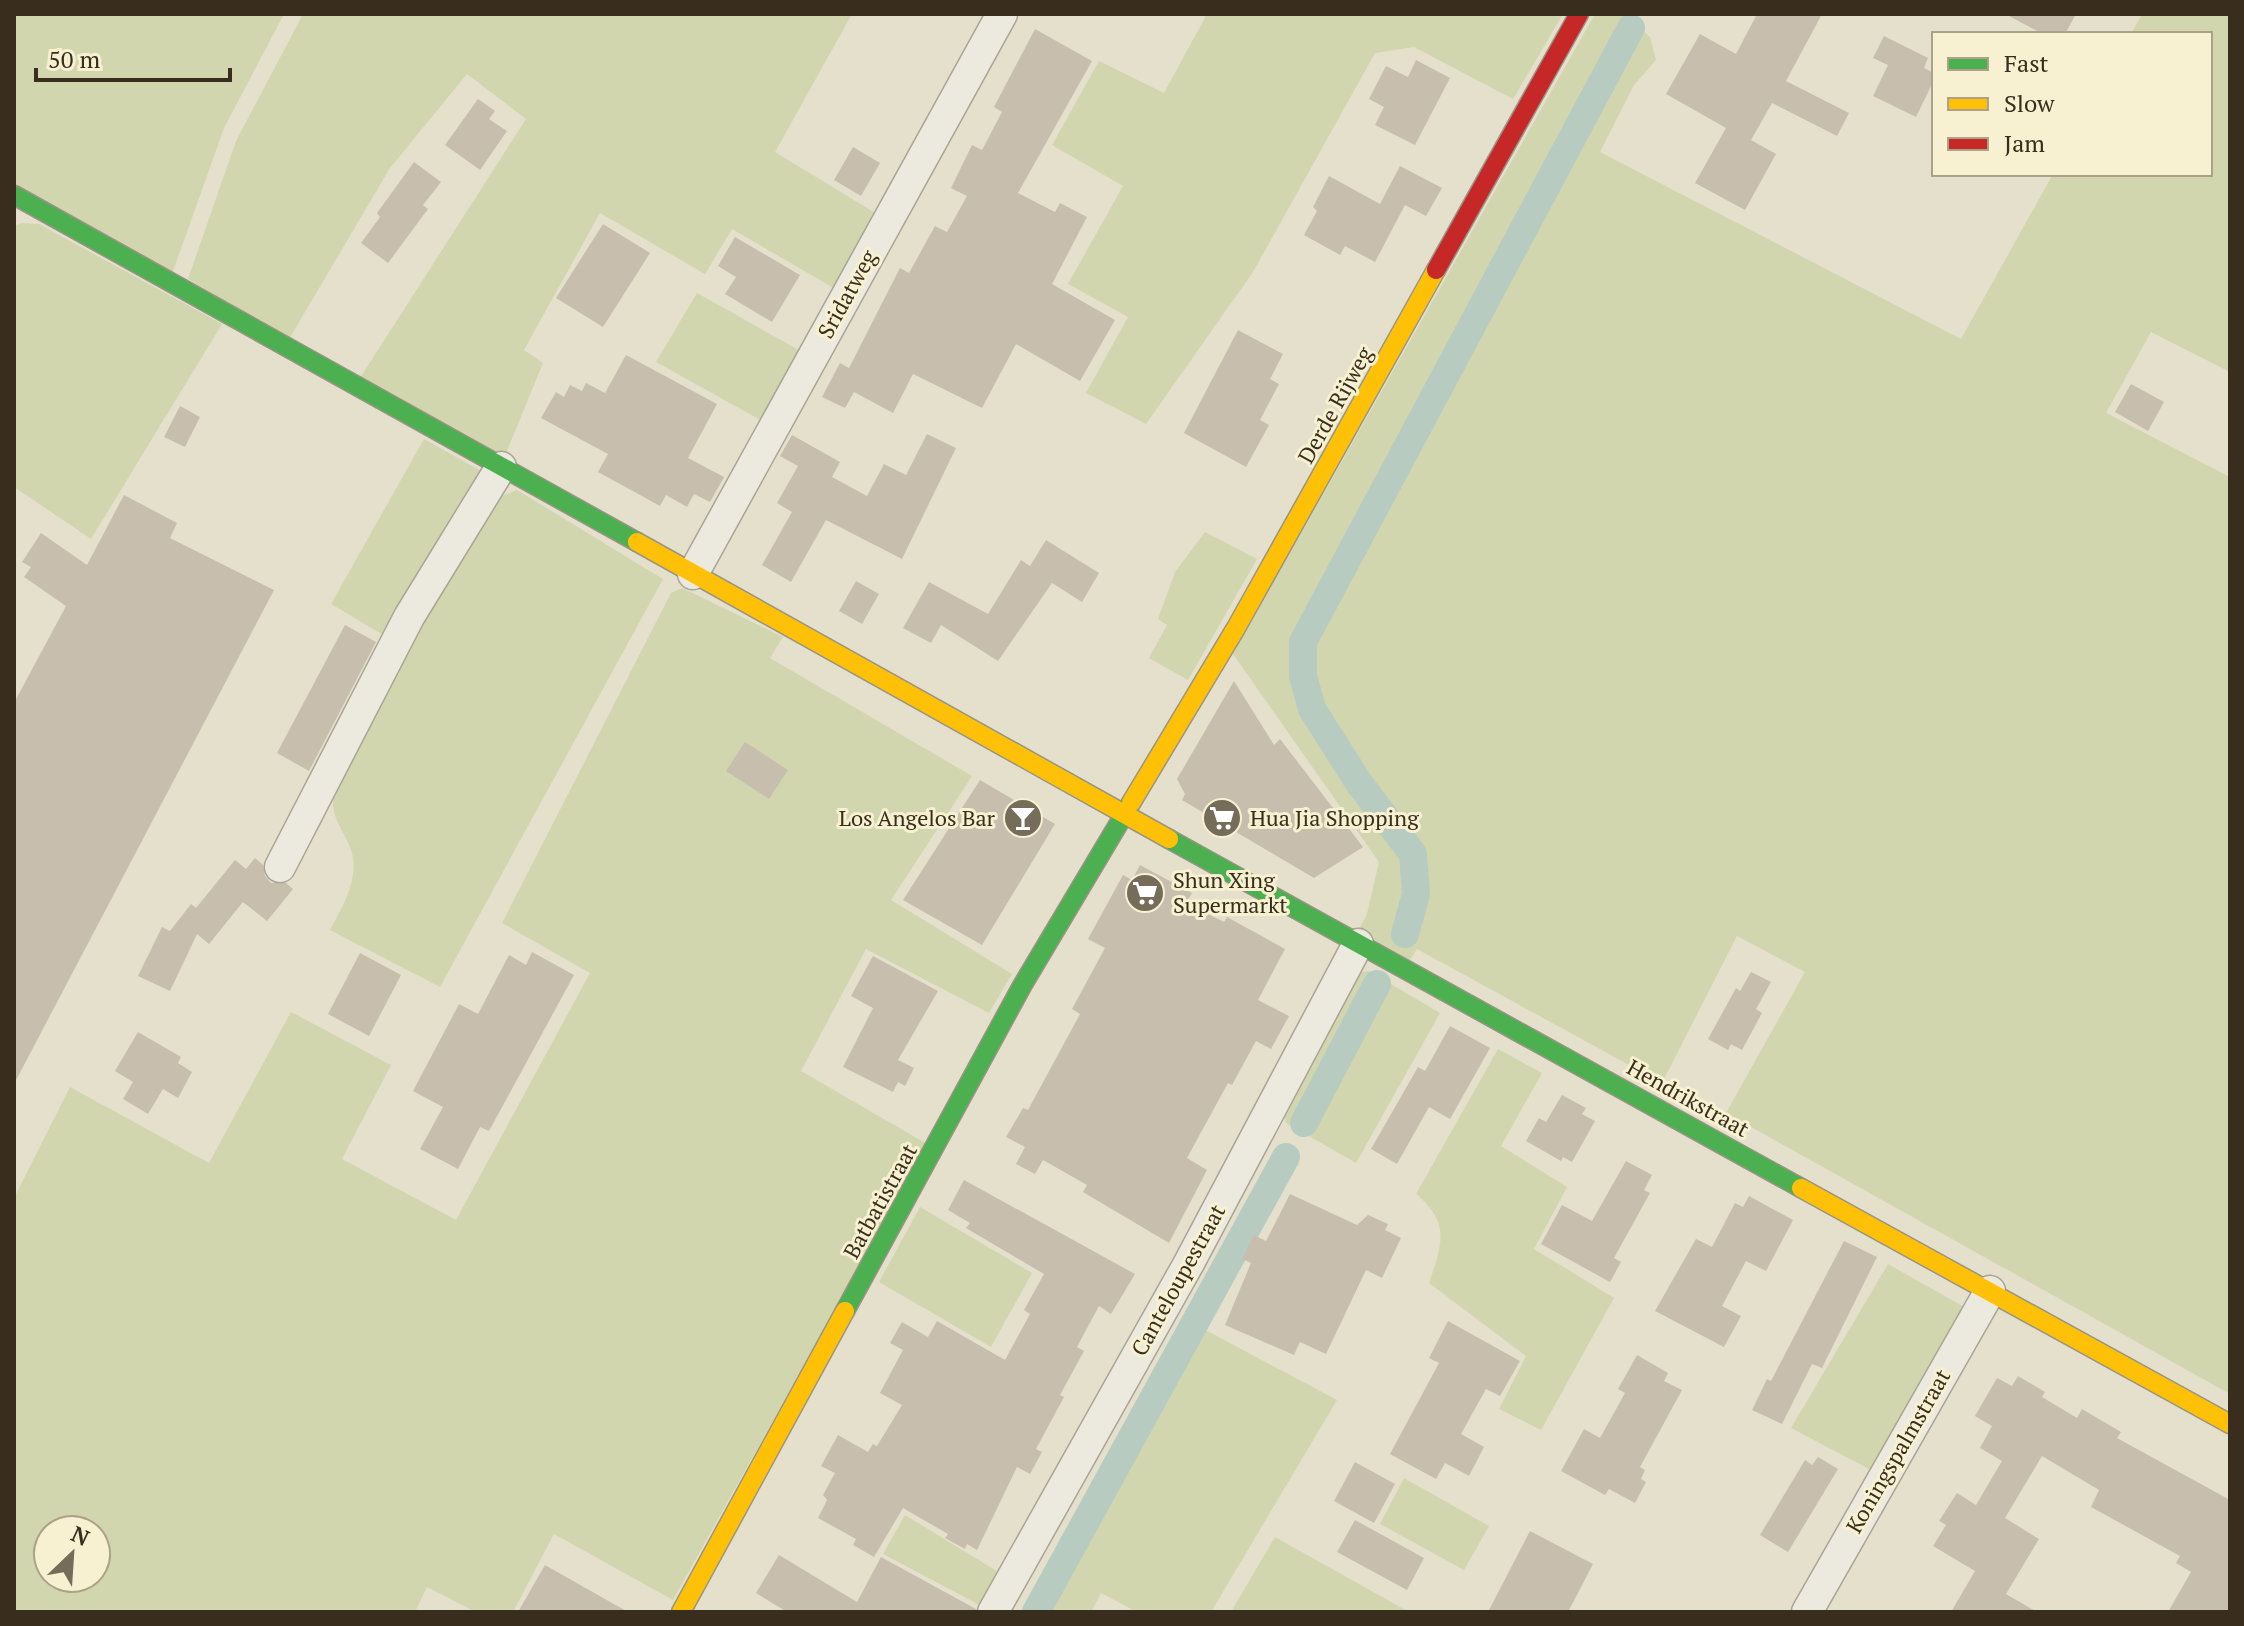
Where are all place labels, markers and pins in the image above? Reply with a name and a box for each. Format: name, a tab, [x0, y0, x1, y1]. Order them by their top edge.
bar icon: Los Angelos Bar	[1002, 797, 1044, 839]
supermarket icon: Hua Jia Shopping	[1201, 797, 1243, 839]
place label: Los Angelos Bar	[839, 803, 996, 832]
place label: Hua Jia Shopping	[1250, 803, 1419, 832]
place label: Shun Xing Supermarkt	[1173, 865, 1287, 919]
supermarket icon: Shun Xing Supermarkt	[1124, 872, 1166, 914]

